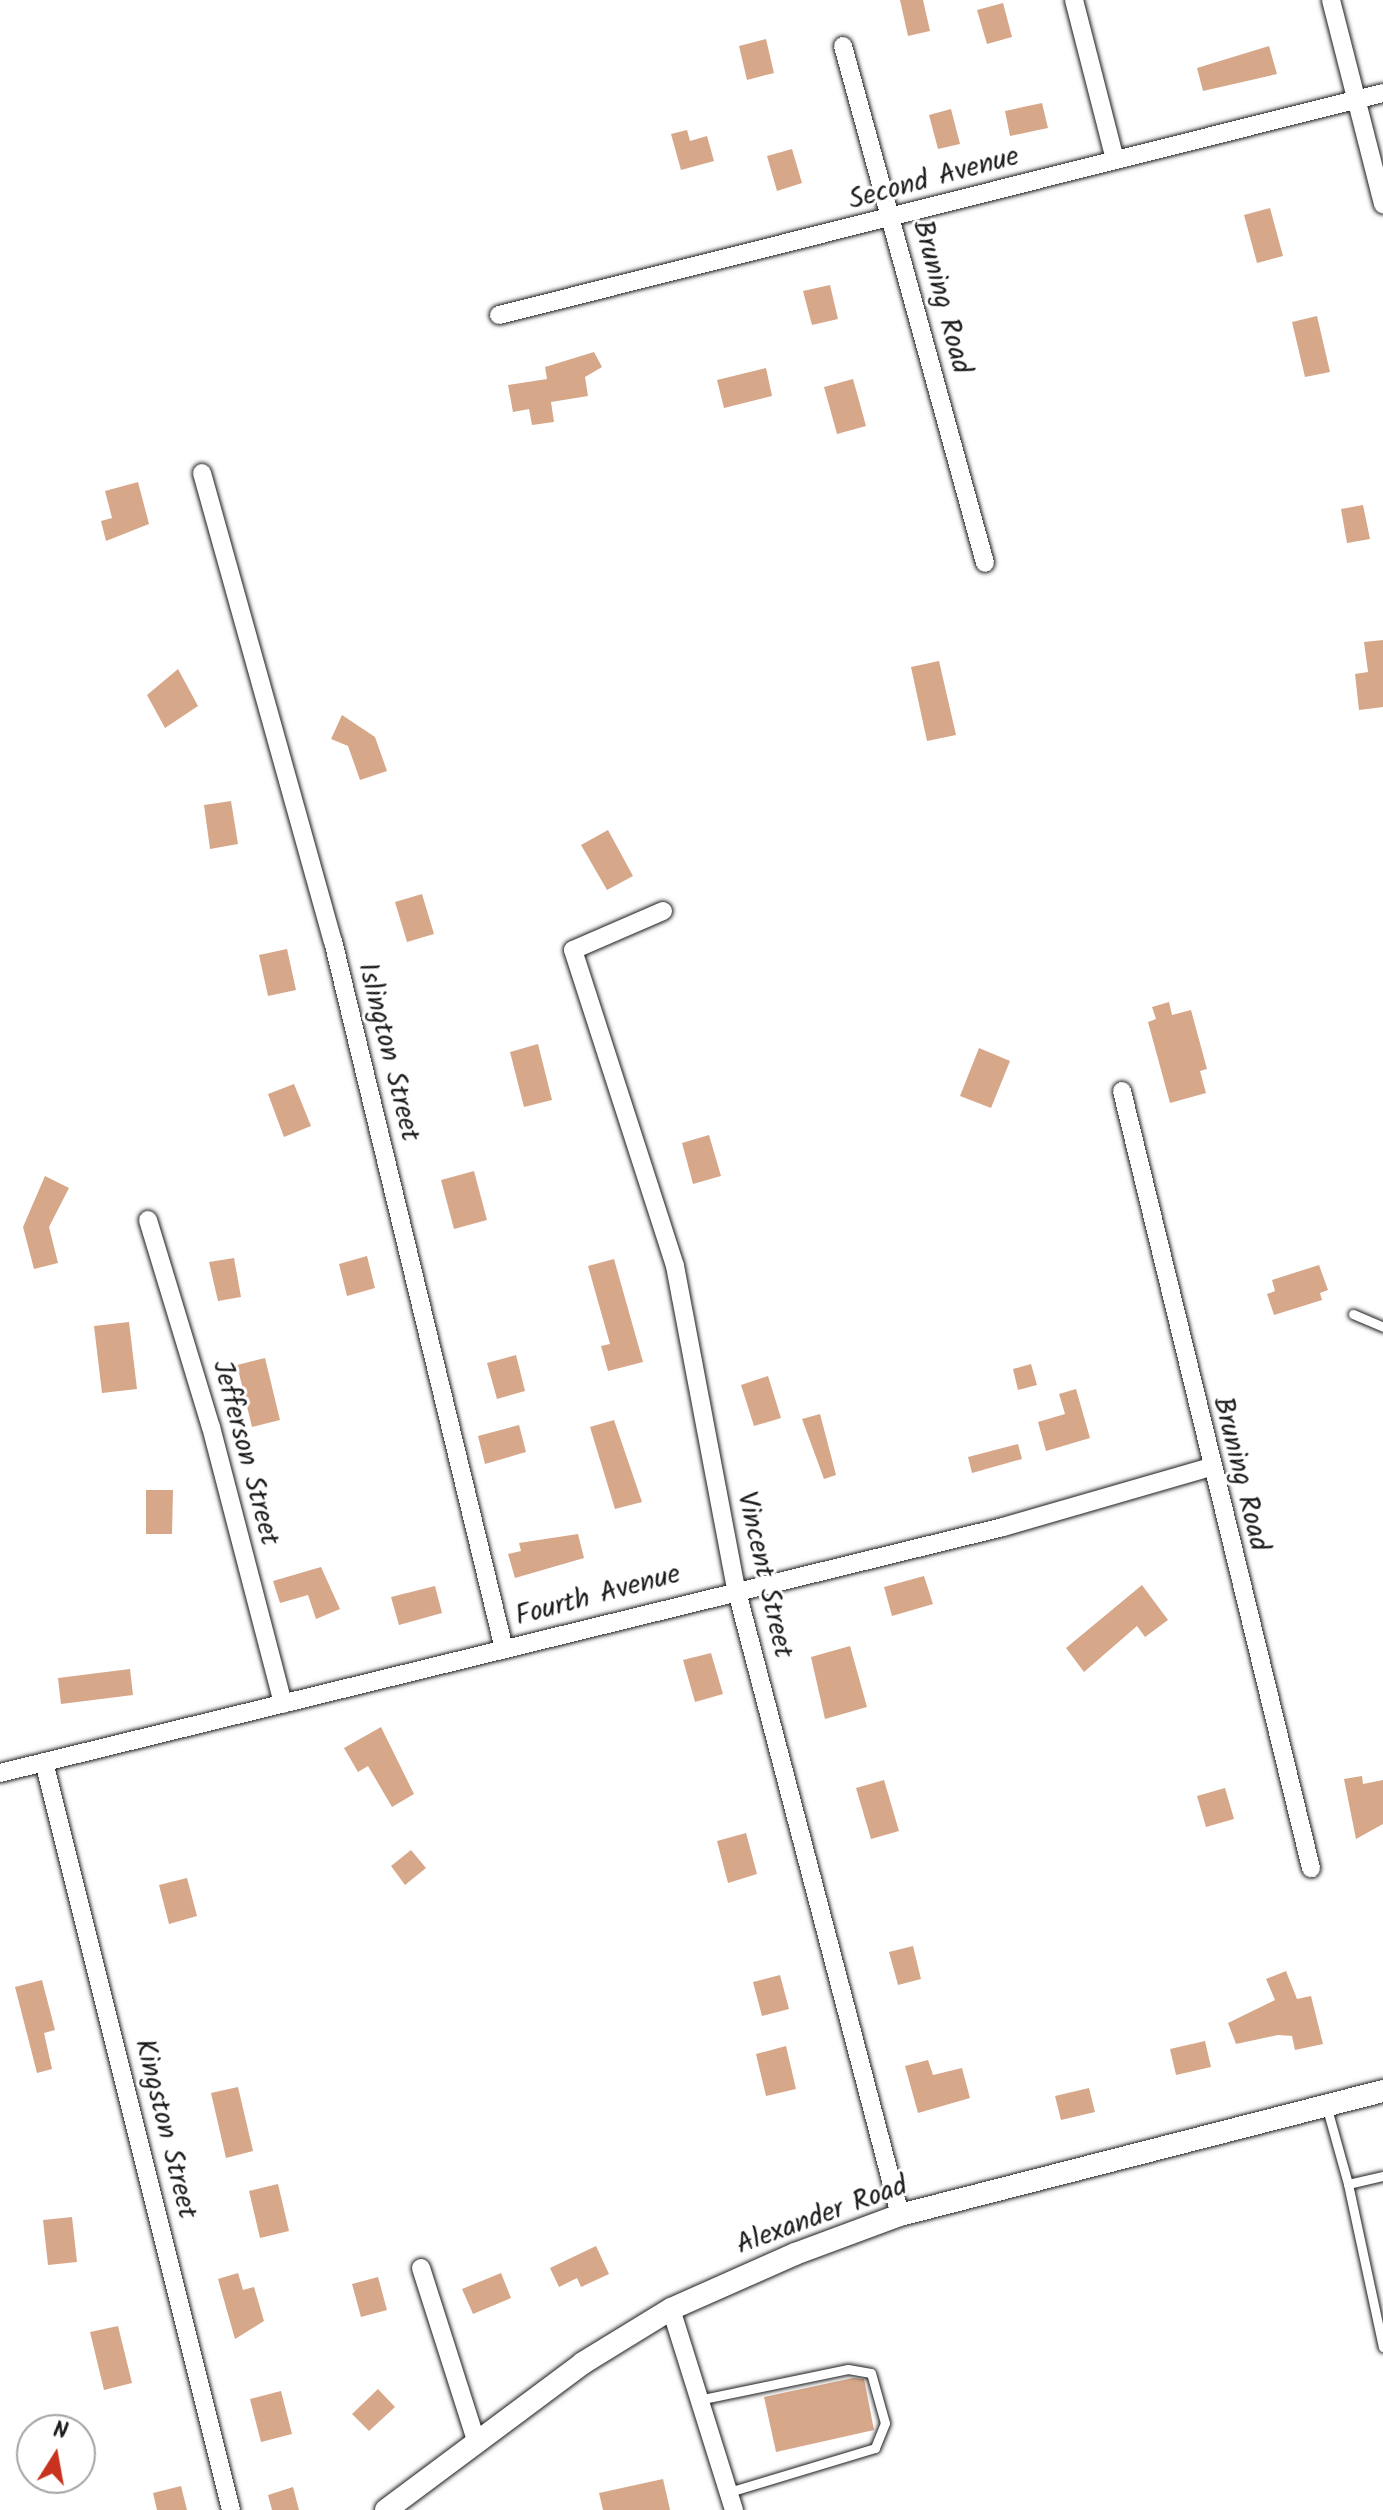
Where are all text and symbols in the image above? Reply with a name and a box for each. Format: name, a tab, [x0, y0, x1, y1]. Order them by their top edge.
street label: Second Avenue	[845, 140, 1023, 218]
street label: Bruning Road	[904, 216, 978, 378]
street label: Islington Street	[350, 959, 426, 1145]
street label: Jefferson Street	[204, 1357, 286, 1549]
street label: Bruning Road	[1205, 1393, 1275, 1555]
street label: Vincent Street	[729, 1489, 799, 1661]
street label: Fourth Avenue	[512, 1558, 684, 1634]
street label: Kingston Street	[126, 2036, 204, 2222]
street label: Alexander Road	[732, 2169, 912, 2263]
text: N	[50, 2413, 70, 2450]
north arrow	[16, 2414, 96, 2494]

